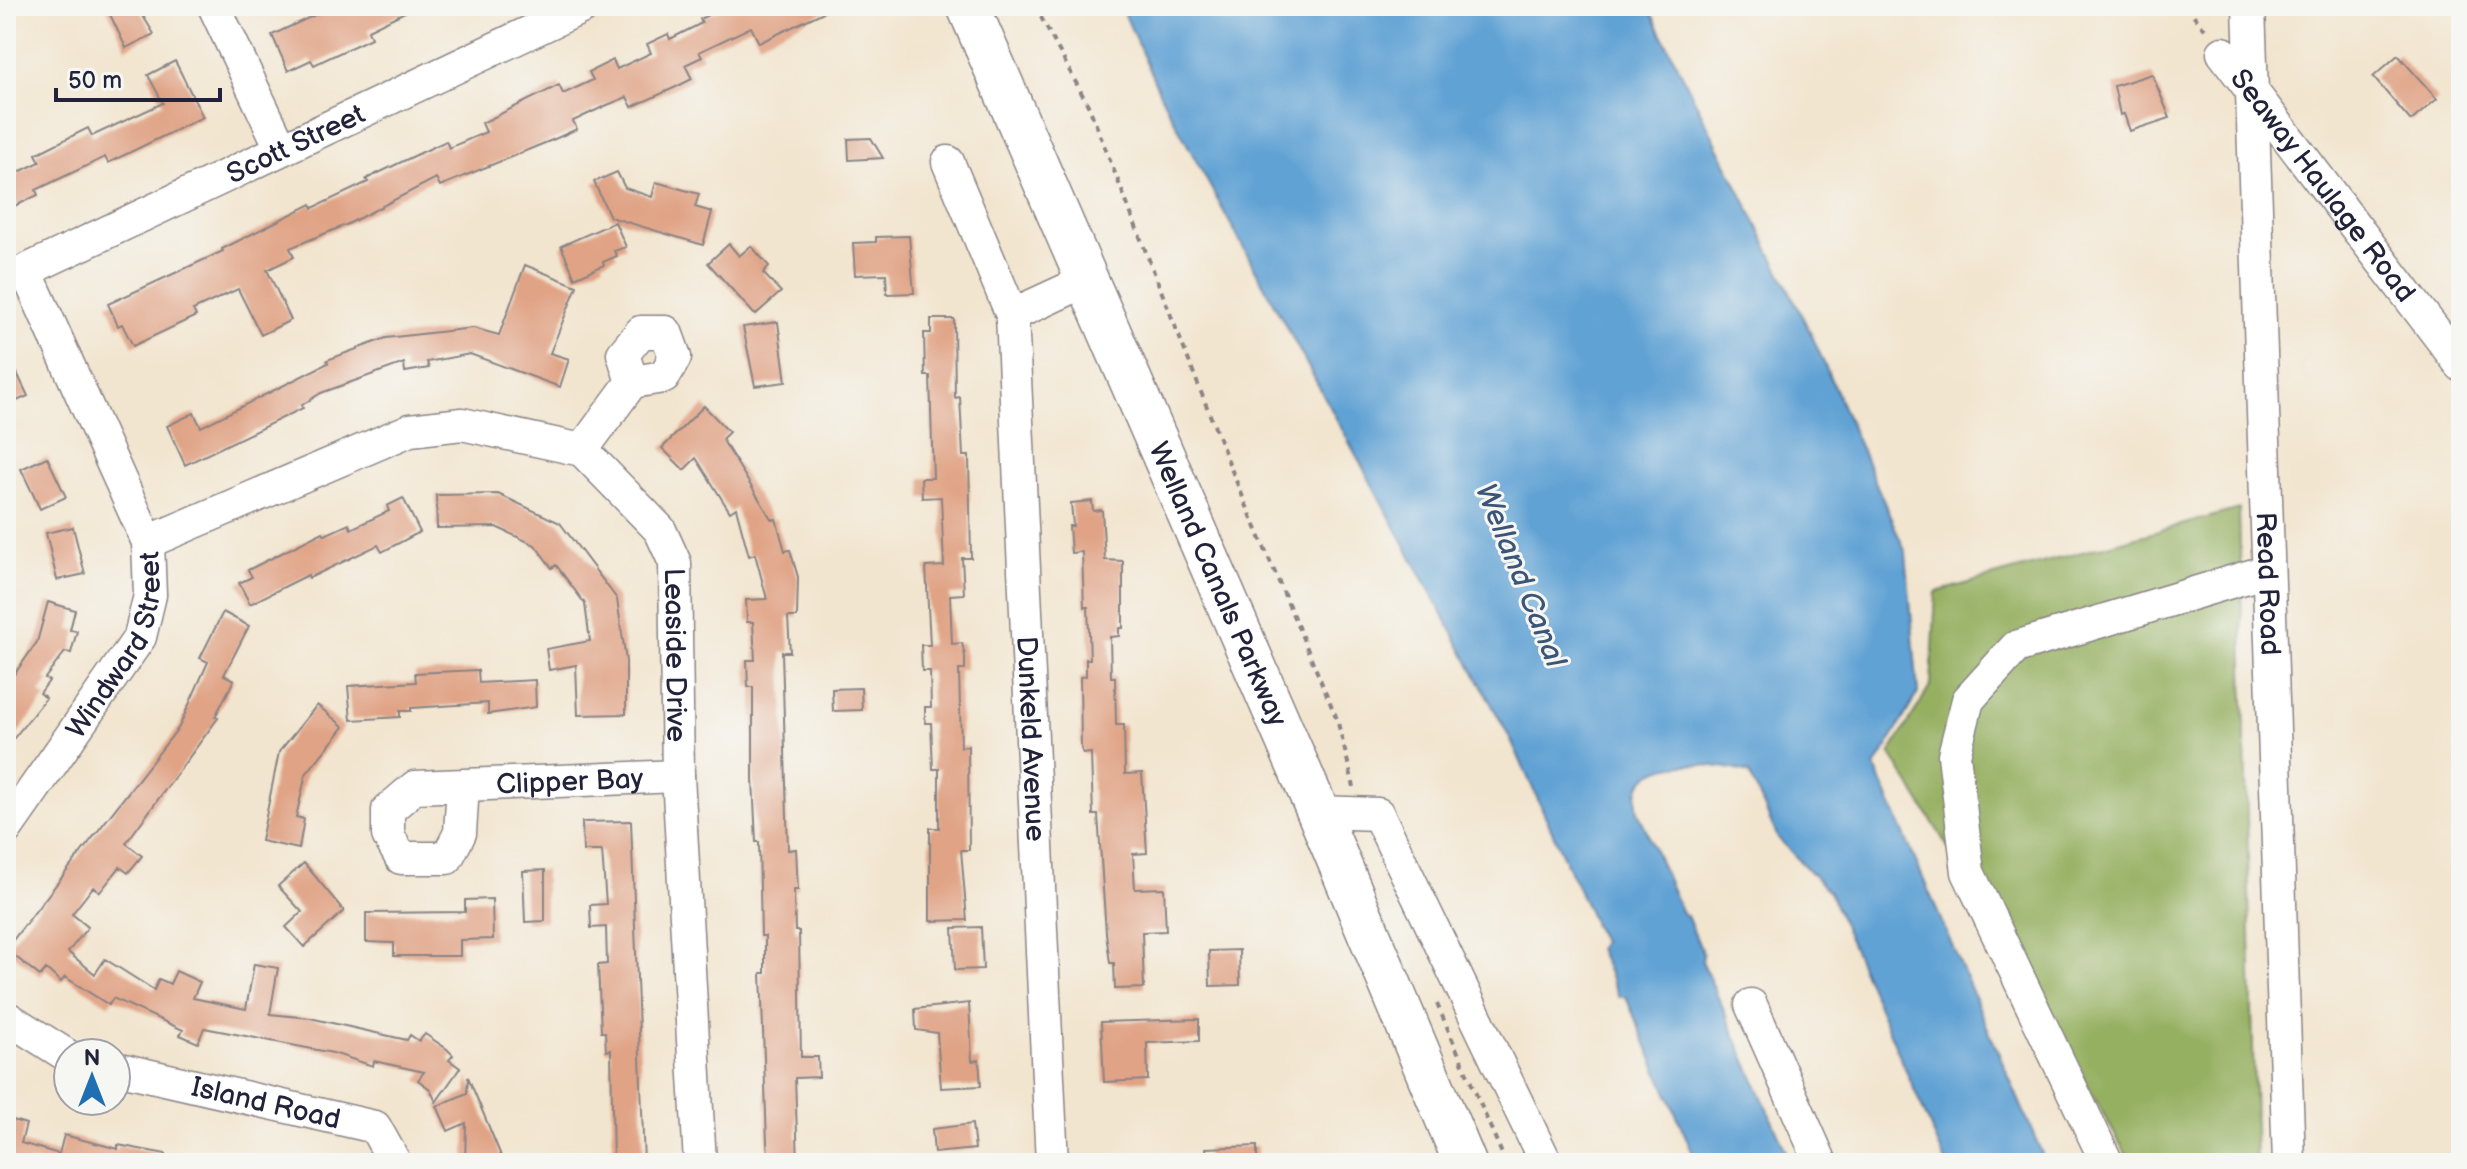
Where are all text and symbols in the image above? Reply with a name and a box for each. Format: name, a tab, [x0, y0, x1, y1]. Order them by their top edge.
scale bar	[56, 52, 220, 102]
street label: Seaway Haulage Road	[2223, 63, 2422, 309]
text: 50 m	[68, 66, 122, 95]
street label: Scott Street	[222, 98, 370, 191]
street label: Welland Canals Parkway	[1141, 437, 1294, 732]
water label: Welland Canal	[1467, 478, 1574, 674]
street label: Read Road	[2248, 511, 2286, 656]
street label: Windward Street	[60, 550, 168, 745]
street label: Leaside Drive	[657, 568, 693, 742]
street label: Dunkeld Avenue	[1009, 635, 1052, 842]
street label: Clipper Bay	[496, 762, 644, 802]
north arrow	[52, 1037, 132, 1117]
text: N	[84, 1045, 100, 1072]
street label: Island Road	[188, 1071, 343, 1137]

